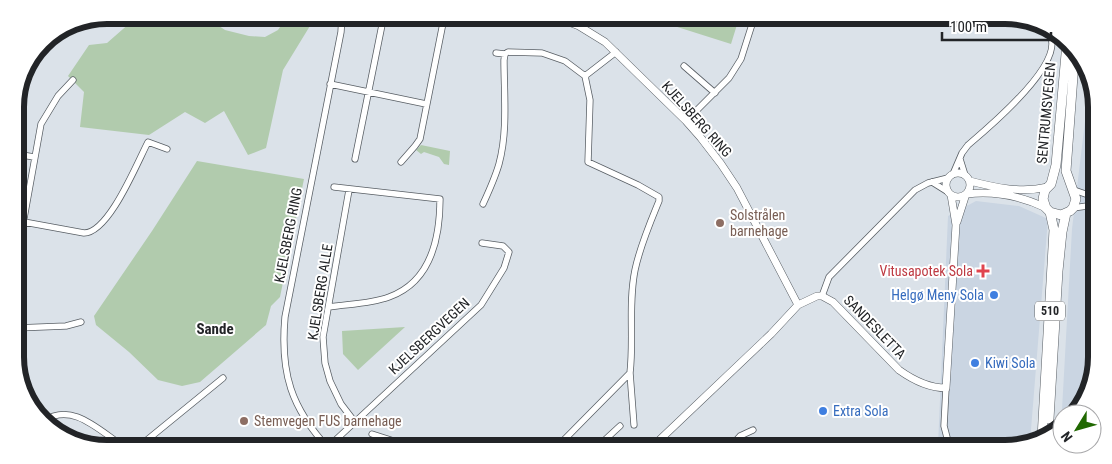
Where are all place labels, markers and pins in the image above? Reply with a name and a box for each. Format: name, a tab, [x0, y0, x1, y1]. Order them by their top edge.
place label: Solstrålen barnehage	[730, 207, 789, 239]
marker: Solstrålen barnehage	[714, 217, 726, 229]
place label: Vitusapotek Sola	[880, 263, 973, 279]
marker: Vitusapotek Sola	[977, 265, 989, 277]
place label: Helgø Meny Sola	[891, 287, 984, 303]
marker: Helgø Meny Sola	[988, 289, 1000, 301]
place label: Kiwi Sola	[985, 355, 1036, 371]
marker: Kiwi Sola	[969, 357, 981, 369]
place label: Extra Sola	[833, 403, 888, 419]
marker: Extra Sola	[817, 405, 829, 417]
place label: Stemvegen FUS barnehage	[254, 413, 402, 429]
marker: Stemvegen FUS barnehage	[238, 415, 250, 427]

